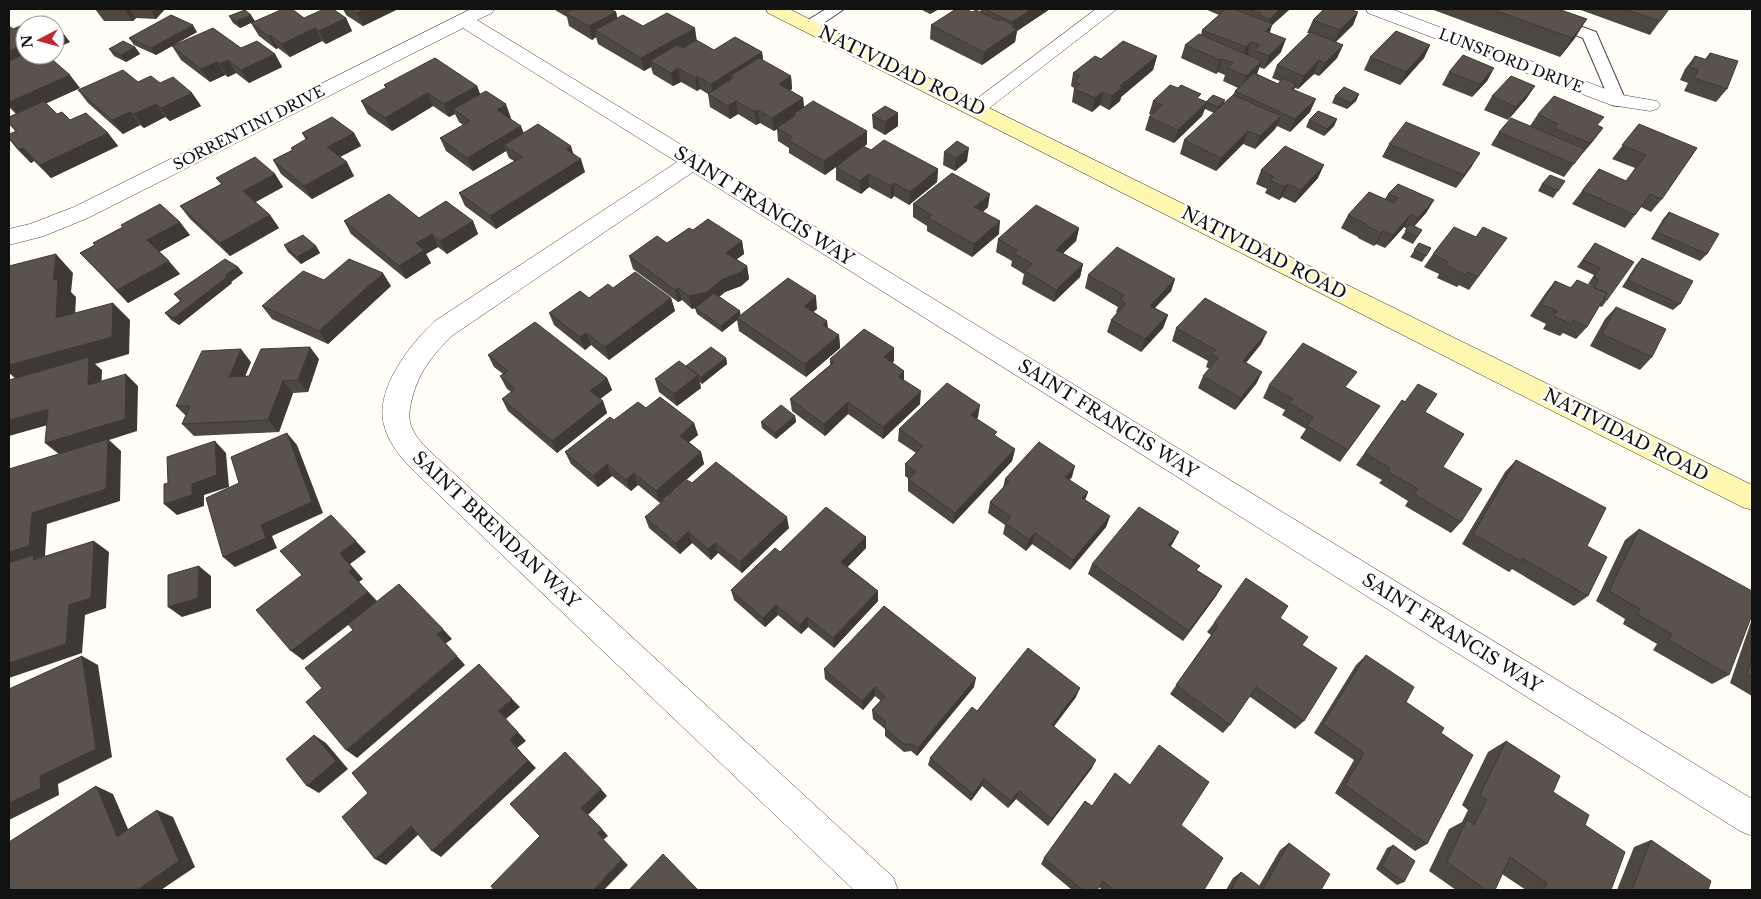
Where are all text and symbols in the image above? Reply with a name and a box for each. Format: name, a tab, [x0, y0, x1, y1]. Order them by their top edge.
north arrow	[15, 15, 65, 65]
street label: NATIVIDAD ROAD	[815, 21, 989, 121]
street label: LUNSFORD DRIVE	[1436, 24, 1586, 97]
text: N	[17, 34, 37, 49]
street label: SORRENTINI DRIVE	[170, 81, 328, 174]
street label: SAINT FRANCIS WAY	[670, 142, 859, 271]
street label: NATIVIDAD ROAD	[1178, 202, 1350, 304]
street label: SAINT FRANCIS WAY	[1014, 355, 1203, 484]
street label: NATIVIDAD ROAD	[1540, 384, 1712, 486]
street label: SAINT BRENDAN WAY	[408, 447, 585, 614]
street label: SAINT FRANCIS WAY	[1358, 569, 1547, 698]

